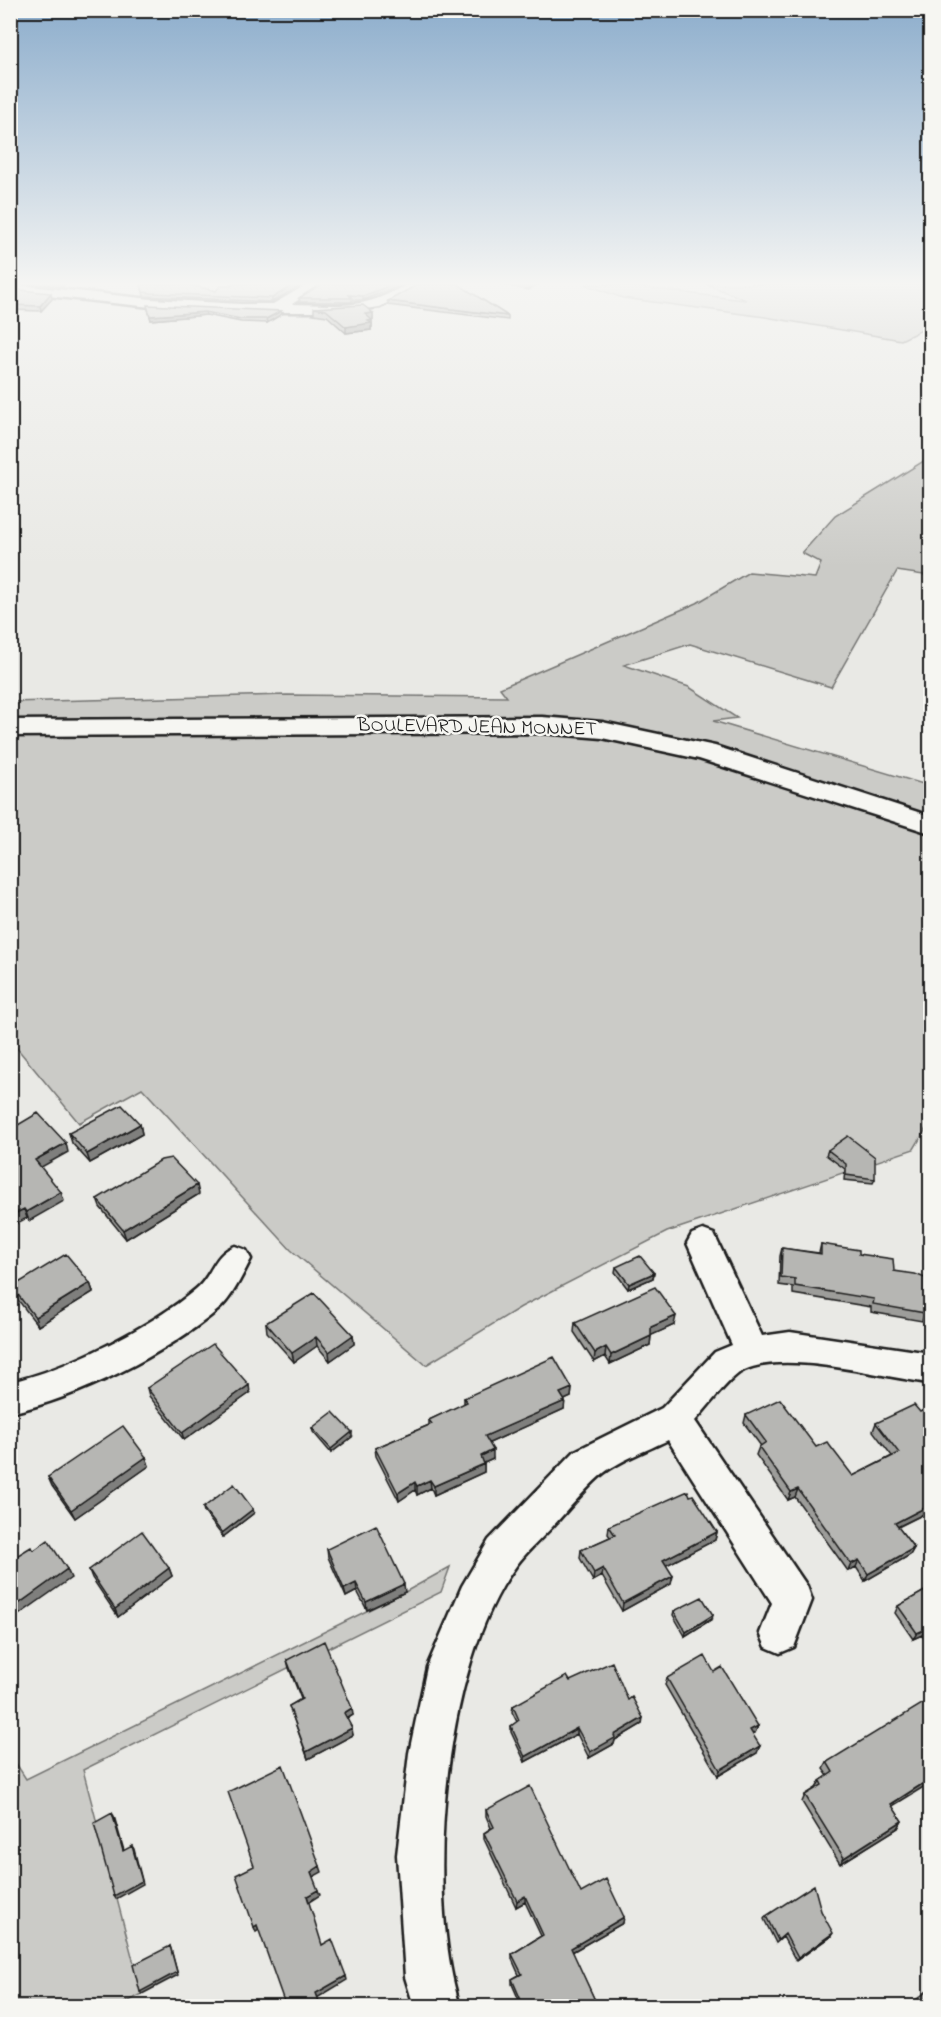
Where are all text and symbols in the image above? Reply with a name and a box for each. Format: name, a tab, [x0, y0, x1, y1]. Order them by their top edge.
street label: BOULEVARD JEAN MONNET	[356, 711, 597, 745]

